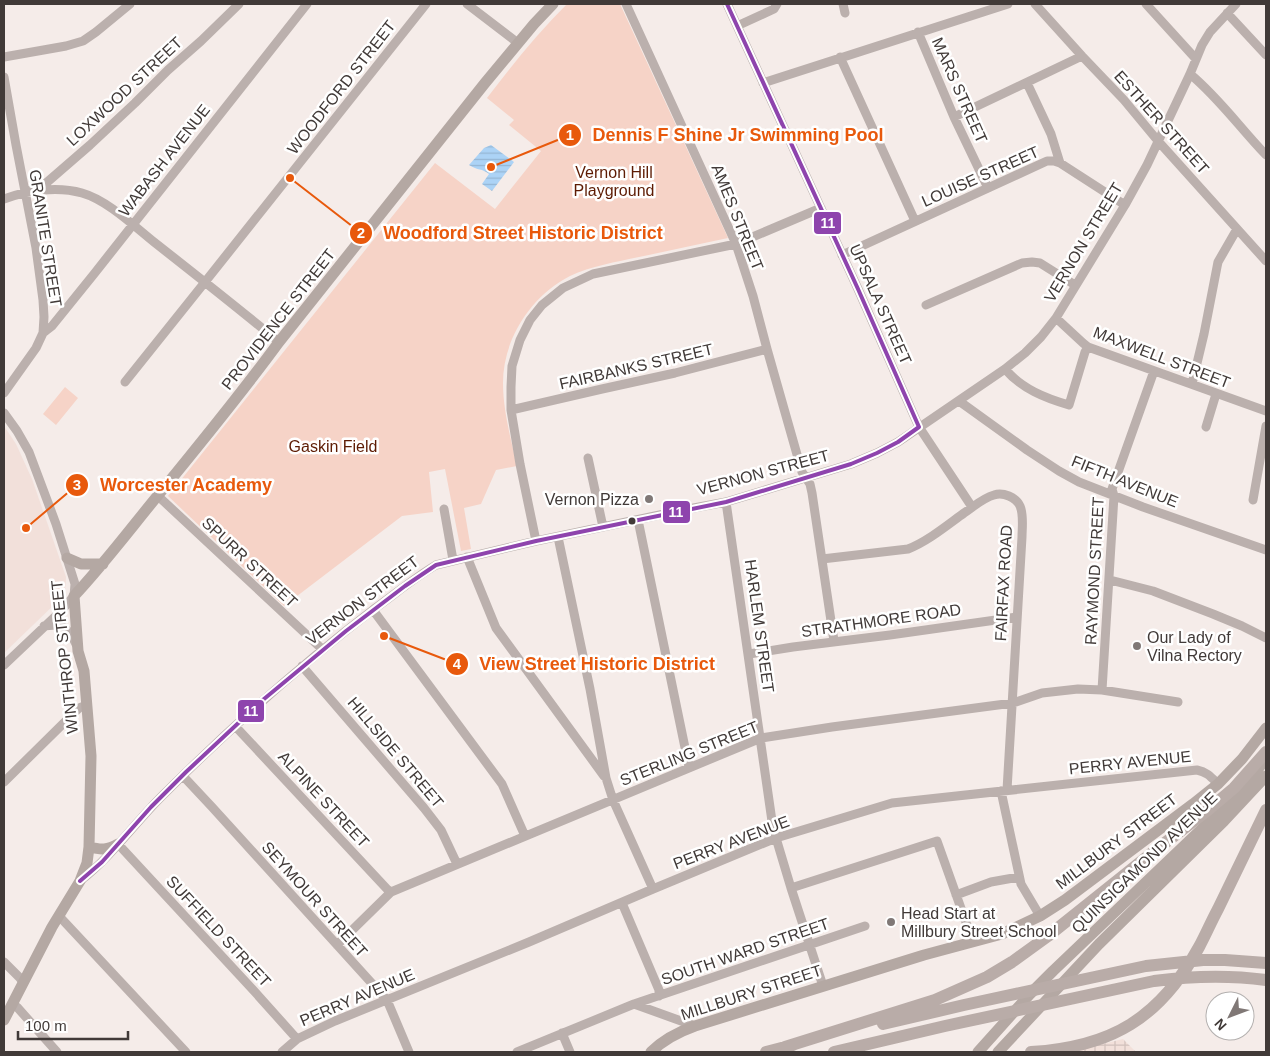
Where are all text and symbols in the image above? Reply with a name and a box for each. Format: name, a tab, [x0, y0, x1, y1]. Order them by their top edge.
street label: WOODFORD STREET	[284, 17, 399, 157]
street label: LOXWOOD STREET	[63, 33, 186, 149]
street label: MARS STREET	[929, 35, 991, 146]
street label: ESTHER STREET	[1111, 67, 1212, 177]
street label: WABASH AVENUE	[116, 101, 213, 219]
callout: Dennis F Shine Jr Swimming Pool	[557, 118, 893, 151]
text: Dennis F Shine Jr Swimming Pool	[592, 125, 884, 145]
text: 1	[566, 126, 574, 143]
street label: LOUISE STREET	[919, 143, 1042, 210]
street label: AMES STREET	[709, 162, 767, 273]
park label: Vernon Hill Playground	[574, 164, 654, 199]
street label: GRANITE STREET	[26, 168, 65, 308]
street label: VERNON STREET	[1041, 179, 1126, 305]
line badge: 11	[813, 211, 842, 235]
text: 11	[821, 215, 836, 231]
callout: Woodford Street Historic District	[348, 216, 673, 249]
text: Woodford Street Historic District	[383, 223, 663, 243]
text: 2	[357, 224, 365, 241]
street label: UPSALA STREET	[846, 241, 915, 367]
street label: PROVIDENCE STREET	[218, 246, 339, 393]
street label: MAXWELL STREET	[1091, 324, 1233, 392]
street label: FAIRBANKS STREET	[558, 340, 715, 392]
park label: Gaskin Field	[289, 438, 377, 455]
street label: VERNON STREET	[695, 447, 831, 498]
street label: FIFTH AVENUE	[1069, 452, 1181, 511]
callout: Worcester Academy	[64, 468, 282, 501]
text: Worcester Academy	[100, 475, 272, 495]
text: 3	[73, 476, 81, 493]
place label: Vernon Pizza	[545, 491, 639, 508]
marker: Vernon Pizza	[643, 493, 655, 505]
street label: RAYMOND STREET	[1082, 496, 1107, 645]
line badge: 11	[662, 500, 691, 524]
text: 11	[669, 504, 684, 520]
street label: SPURR STREET	[199, 514, 301, 611]
unlabelled marker	[627, 516, 637, 526]
street label: FAIRFAX ROAD	[992, 524, 1015, 642]
street label: VERNON STREET	[303, 553, 422, 648]
street label: HARLEM STREET	[742, 558, 777, 694]
street label: WINTHROP STREET	[48, 579, 81, 735]
street label: STRATHMORE ROAD	[800, 601, 962, 640]
place label: Our Lady of Vilna Rectory	[1147, 629, 1242, 664]
marker: Our Lady of Vilna Rectory	[1131, 640, 1143, 652]
callout: View Street Historic District	[444, 647, 725, 680]
text: View Street Historic District	[479, 654, 715, 674]
text: 4	[453, 655, 462, 672]
street label: HILLSIDE STREET	[345, 694, 447, 811]
line badge: 11	[237, 699, 265, 723]
text: 11	[244, 703, 259, 719]
street label: STERLING STREET	[618, 718, 761, 789]
street label: ALPINE STREET	[275, 748, 372, 851]
street label: PERRY AVENUE	[1068, 748, 1192, 777]
street label: QUINSIGAMOND AVENUE	[1068, 788, 1220, 936]
street label: MILLBURY STREET	[1052, 790, 1180, 892]
street label: PERRY AVENUE	[671, 813, 792, 872]
street label: SEYMOUR STREET	[259, 838, 371, 960]
street label: SUFFIELD STREET	[163, 873, 274, 990]
place label: Head Start at Millbury Street School	[901, 905, 1057, 940]
street label: SOUTH WARD STREET	[659, 915, 831, 988]
marker: Head Start at Millbury Street School	[885, 916, 897, 928]
street label: MILLBURY STREET	[679, 962, 824, 1023]
street label: PERRY AVENUE	[297, 966, 417, 1029]
north arrow	[1205, 991, 1255, 1041]
scale bar	[18, 1008, 128, 1040]
text: N	[1211, 1016, 1230, 1034]
text: 100 m	[25, 1017, 67, 1034]

